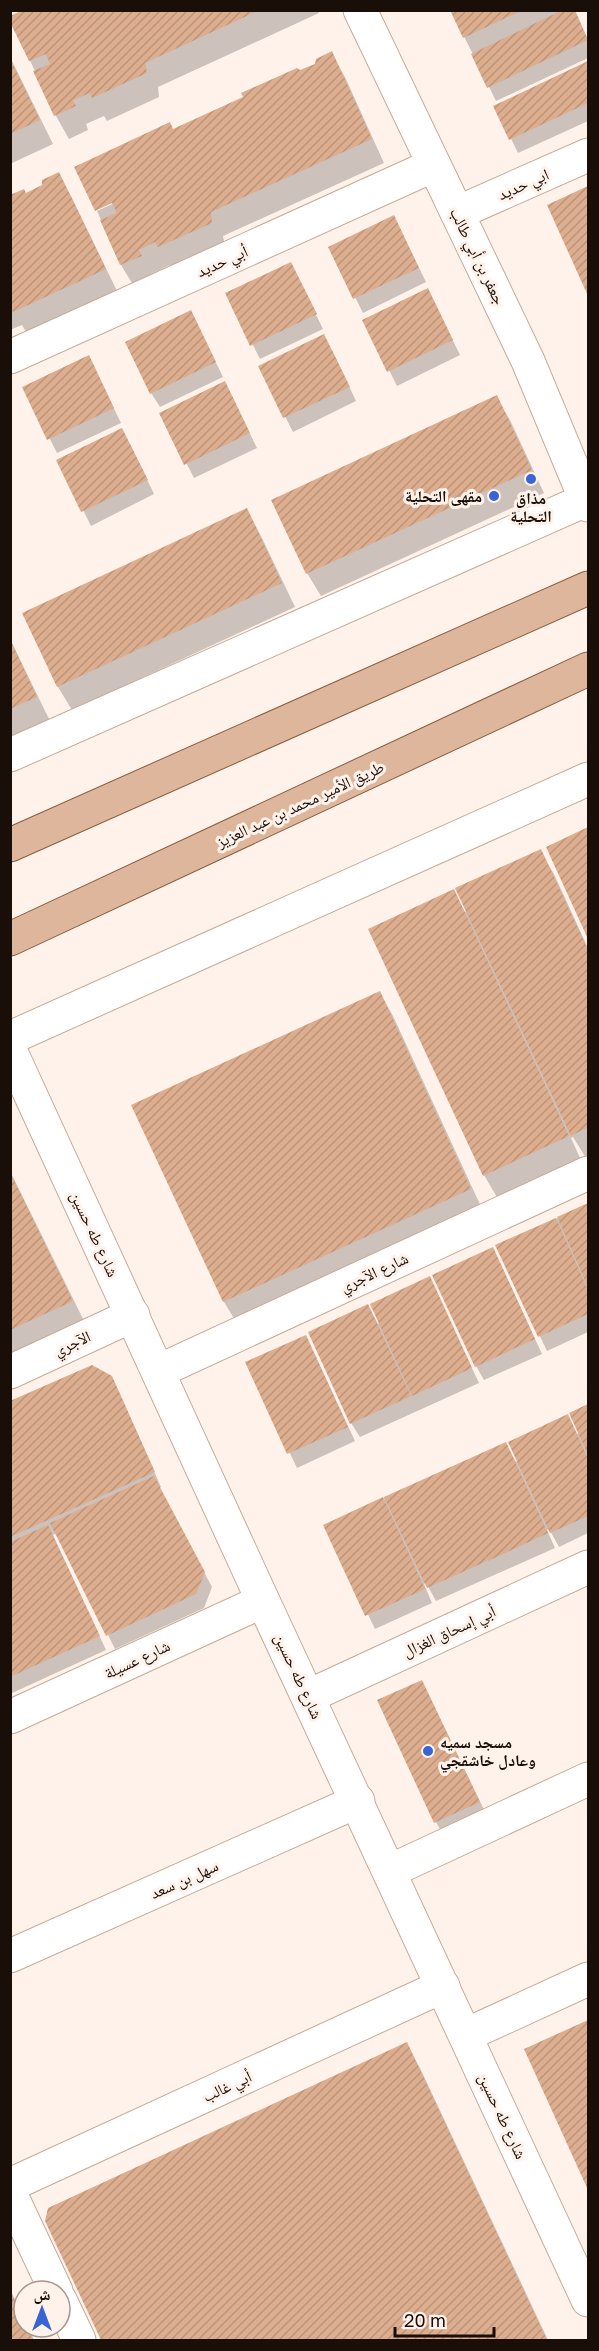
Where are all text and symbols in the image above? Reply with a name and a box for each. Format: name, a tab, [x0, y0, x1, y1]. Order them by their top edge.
street label: ابي حديد	[494, 164, 553, 207]
street label: جعفر بن أبي طالب	[443, 204, 510, 309]
street label: أبي حديد	[193, 241, 252, 284]
marker: مذاق التحلية	[524, 472, 538, 486]
place label: مقهى التحلية	[405, 486, 482, 506]
place label: مذاق التحلية	[510, 488, 552, 526]
marker: مقهى التحلية	[487, 489, 501, 503]
street label: طريق الأمير محمد بن عبد العزيز	[212, 756, 388, 853]
street label: شارع طه حسين	[66, 1188, 124, 1280]
street label: شارع الآجري	[337, 1248, 413, 1299]
street label: الآجري	[50, 1326, 95, 1363]
street label: أبي إسحاق الغزال	[399, 1601, 500, 1664]
street label: شارع طه حسين	[270, 1630, 328, 1722]
street label: شارع عسيلة	[101, 1635, 173, 1684]
place label: مسجد سميه وعادل خاشقجي	[440, 1732, 536, 1773]
marker: مسجد سميه وعادل خاشقجي	[421, 1744, 435, 1758]
street label: سهل بن سعد	[147, 1855, 222, 1904]
street label: أبي غالب	[199, 2066, 256, 2109]
street label: شارع طه حسين	[474, 2070, 532, 2162]
north arrow	[12, 2279, 72, 2339]
text: ش	[34, 2284, 51, 2304]
scale bar	[395, 2300, 494, 2338]
text: 20 m	[404, 2309, 446, 2331]

